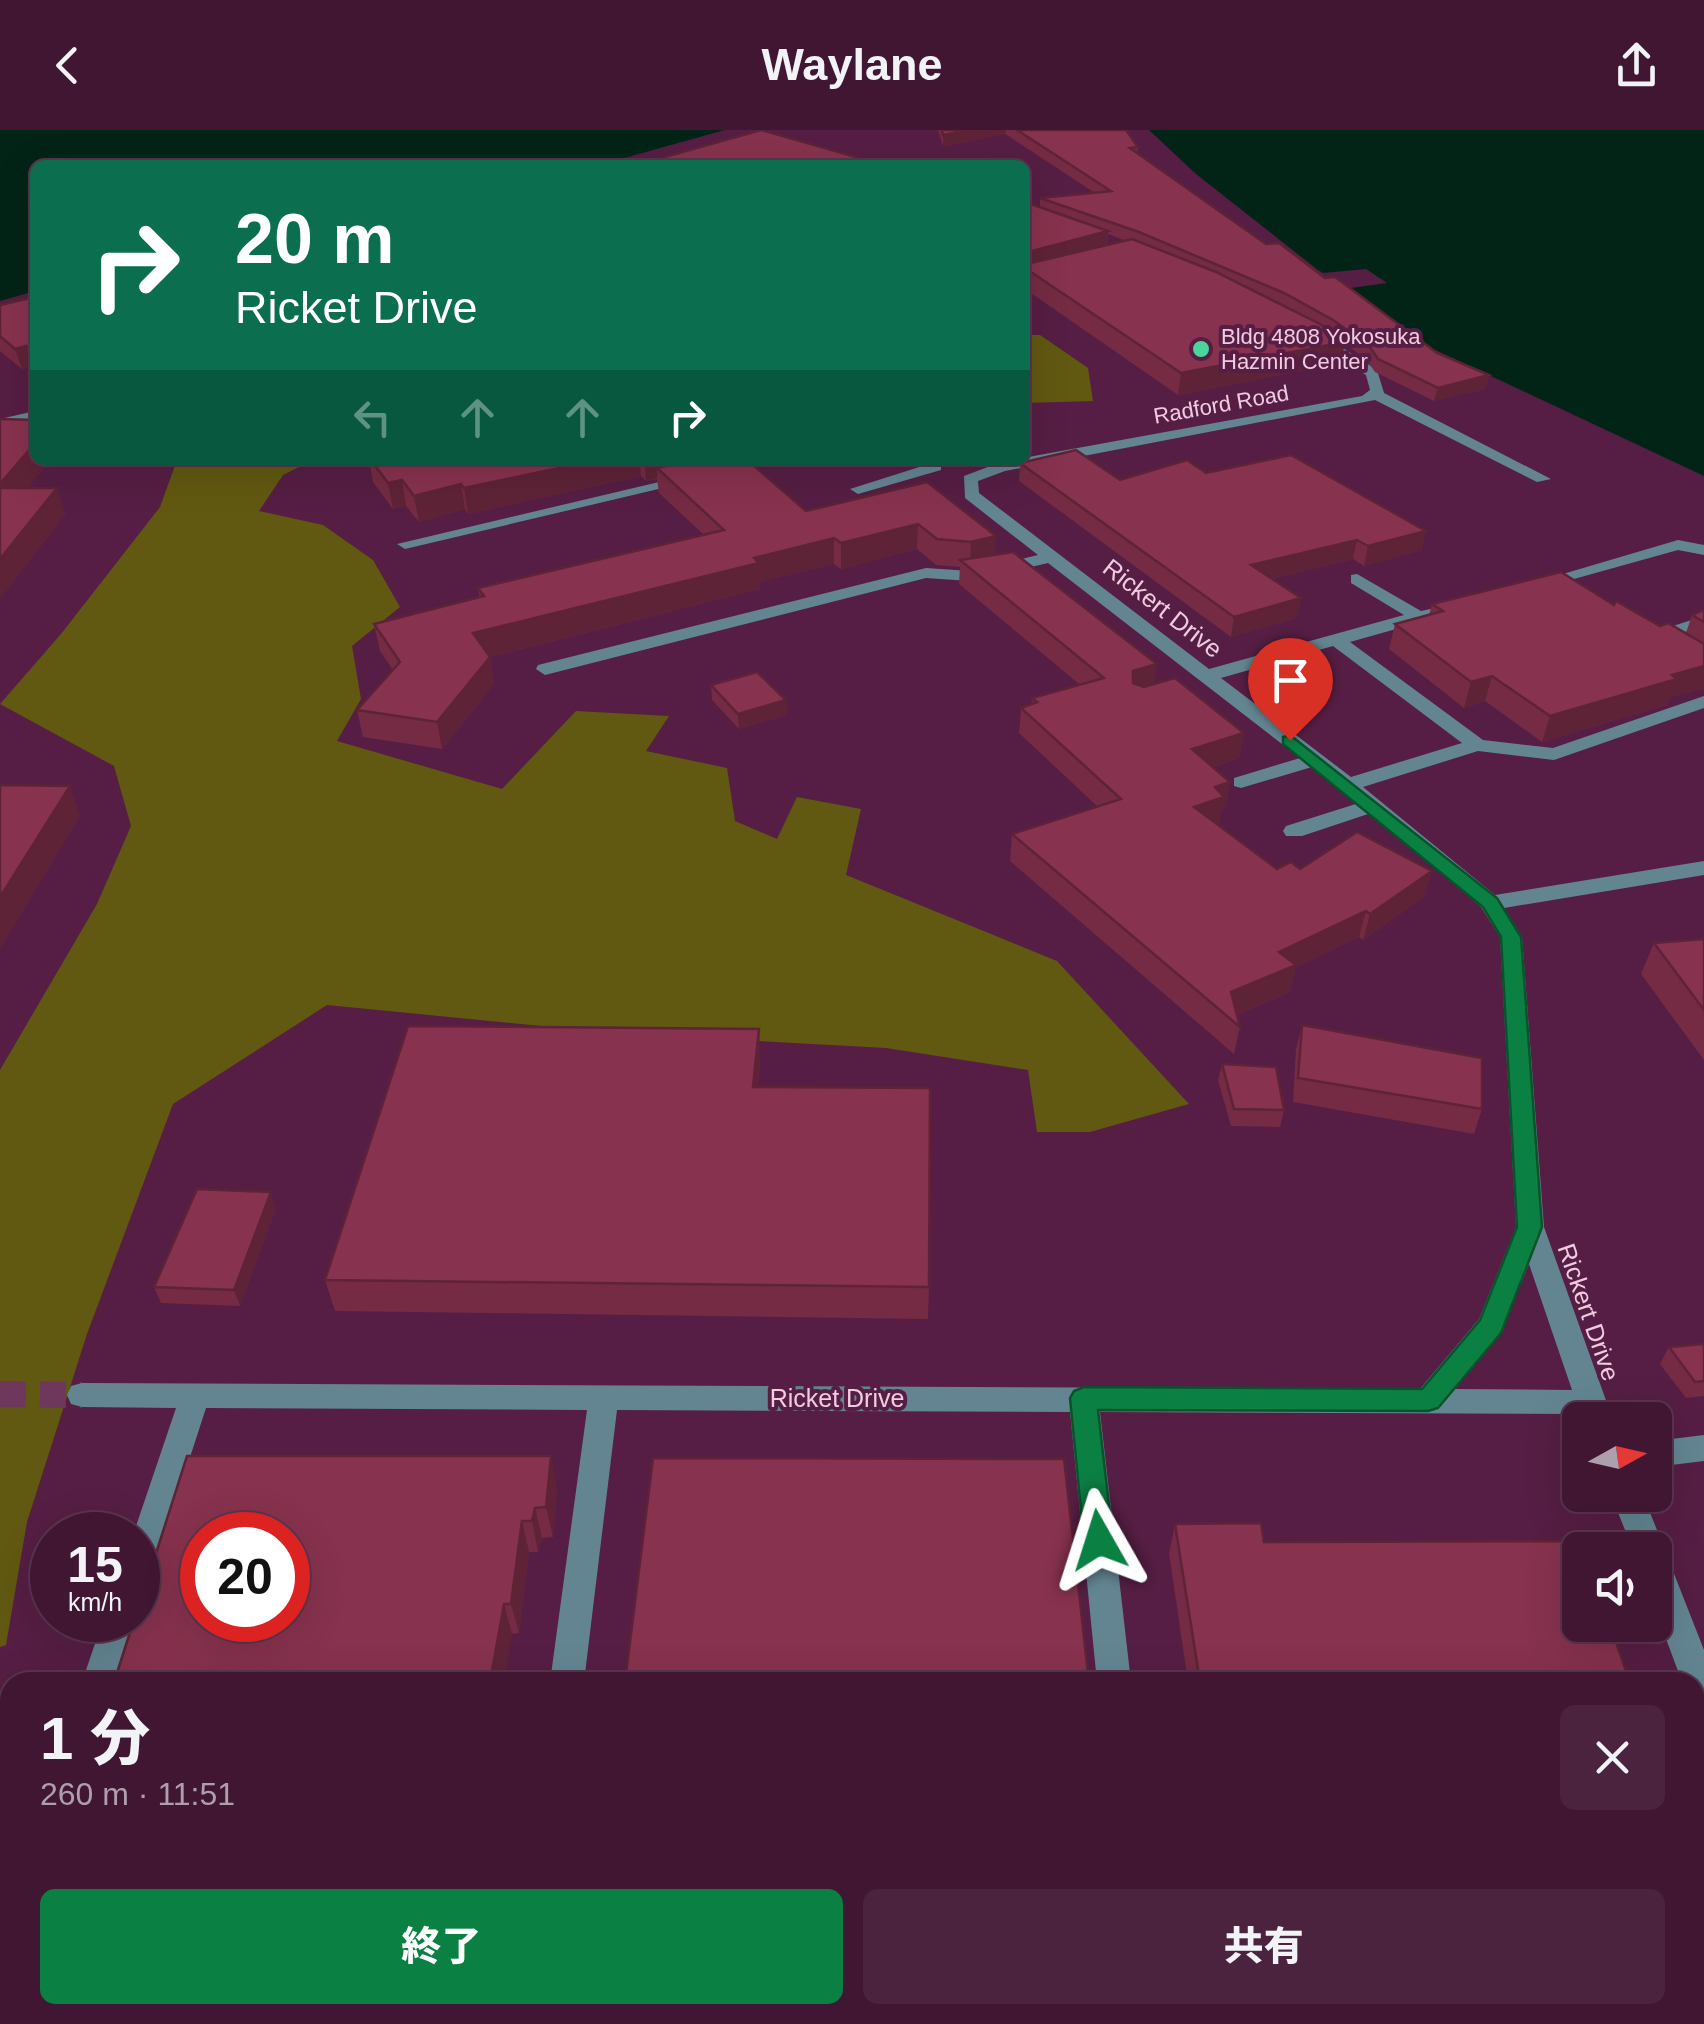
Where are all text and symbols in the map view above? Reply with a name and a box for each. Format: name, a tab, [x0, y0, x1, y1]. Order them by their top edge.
icon: back	[40, 38, 95, 93]
icon: share	[1609, 38, 1664, 93]
text: Waylane	[762, 39, 942, 90]
icon: right	[70, 200, 200, 330]
text: 20 m	[235, 200, 395, 278]
text: Ricket Drive	[235, 282, 478, 333]
place label: Bldg 4808 Yokosuka Hazmin Center	[1221, 324, 1421, 374]
marker: Bldg 4808 Yokosuka Hazmin Center	[1190, 338, 1212, 360]
street label: Radford Road	[1151, 380, 1291, 429]
icon: left	[345, 390, 400, 445]
icon: ahead	[450, 390, 505, 445]
icon: ahead	[555, 390, 610, 445]
icon: right	[660, 390, 715, 445]
street label: Rickert Drive	[1098, 553, 1228, 663]
pin	[1248, 638, 1333, 741]
icon: arrive	[1263, 653, 1318, 708]
street label: Rickert Drive	[1552, 1240, 1626, 1384]
street label: Ricket Drive	[770, 1384, 904, 1412]
north arrow	[1562, 1402, 1672, 1512]
map controls	[1562, 1402, 1672, 1642]
position arrow	[1047, 1488, 1151, 1592]
speed limit sign: 20	[180, 1512, 310, 1642]
button: sound	[1562, 1532, 1672, 1642]
text: 15	[67, 1537, 123, 1593]
text: km/h	[68, 1588, 122, 1616]
text: 1 分	[40, 1705, 150, 1772]
button: close	[1560, 1705, 1665, 1810]
text: 260 m · 11:51	[40, 1776, 235, 1812]
button: 終了	[40, 1889, 843, 2004]
button: 共有	[863, 1889, 1665, 2004]

